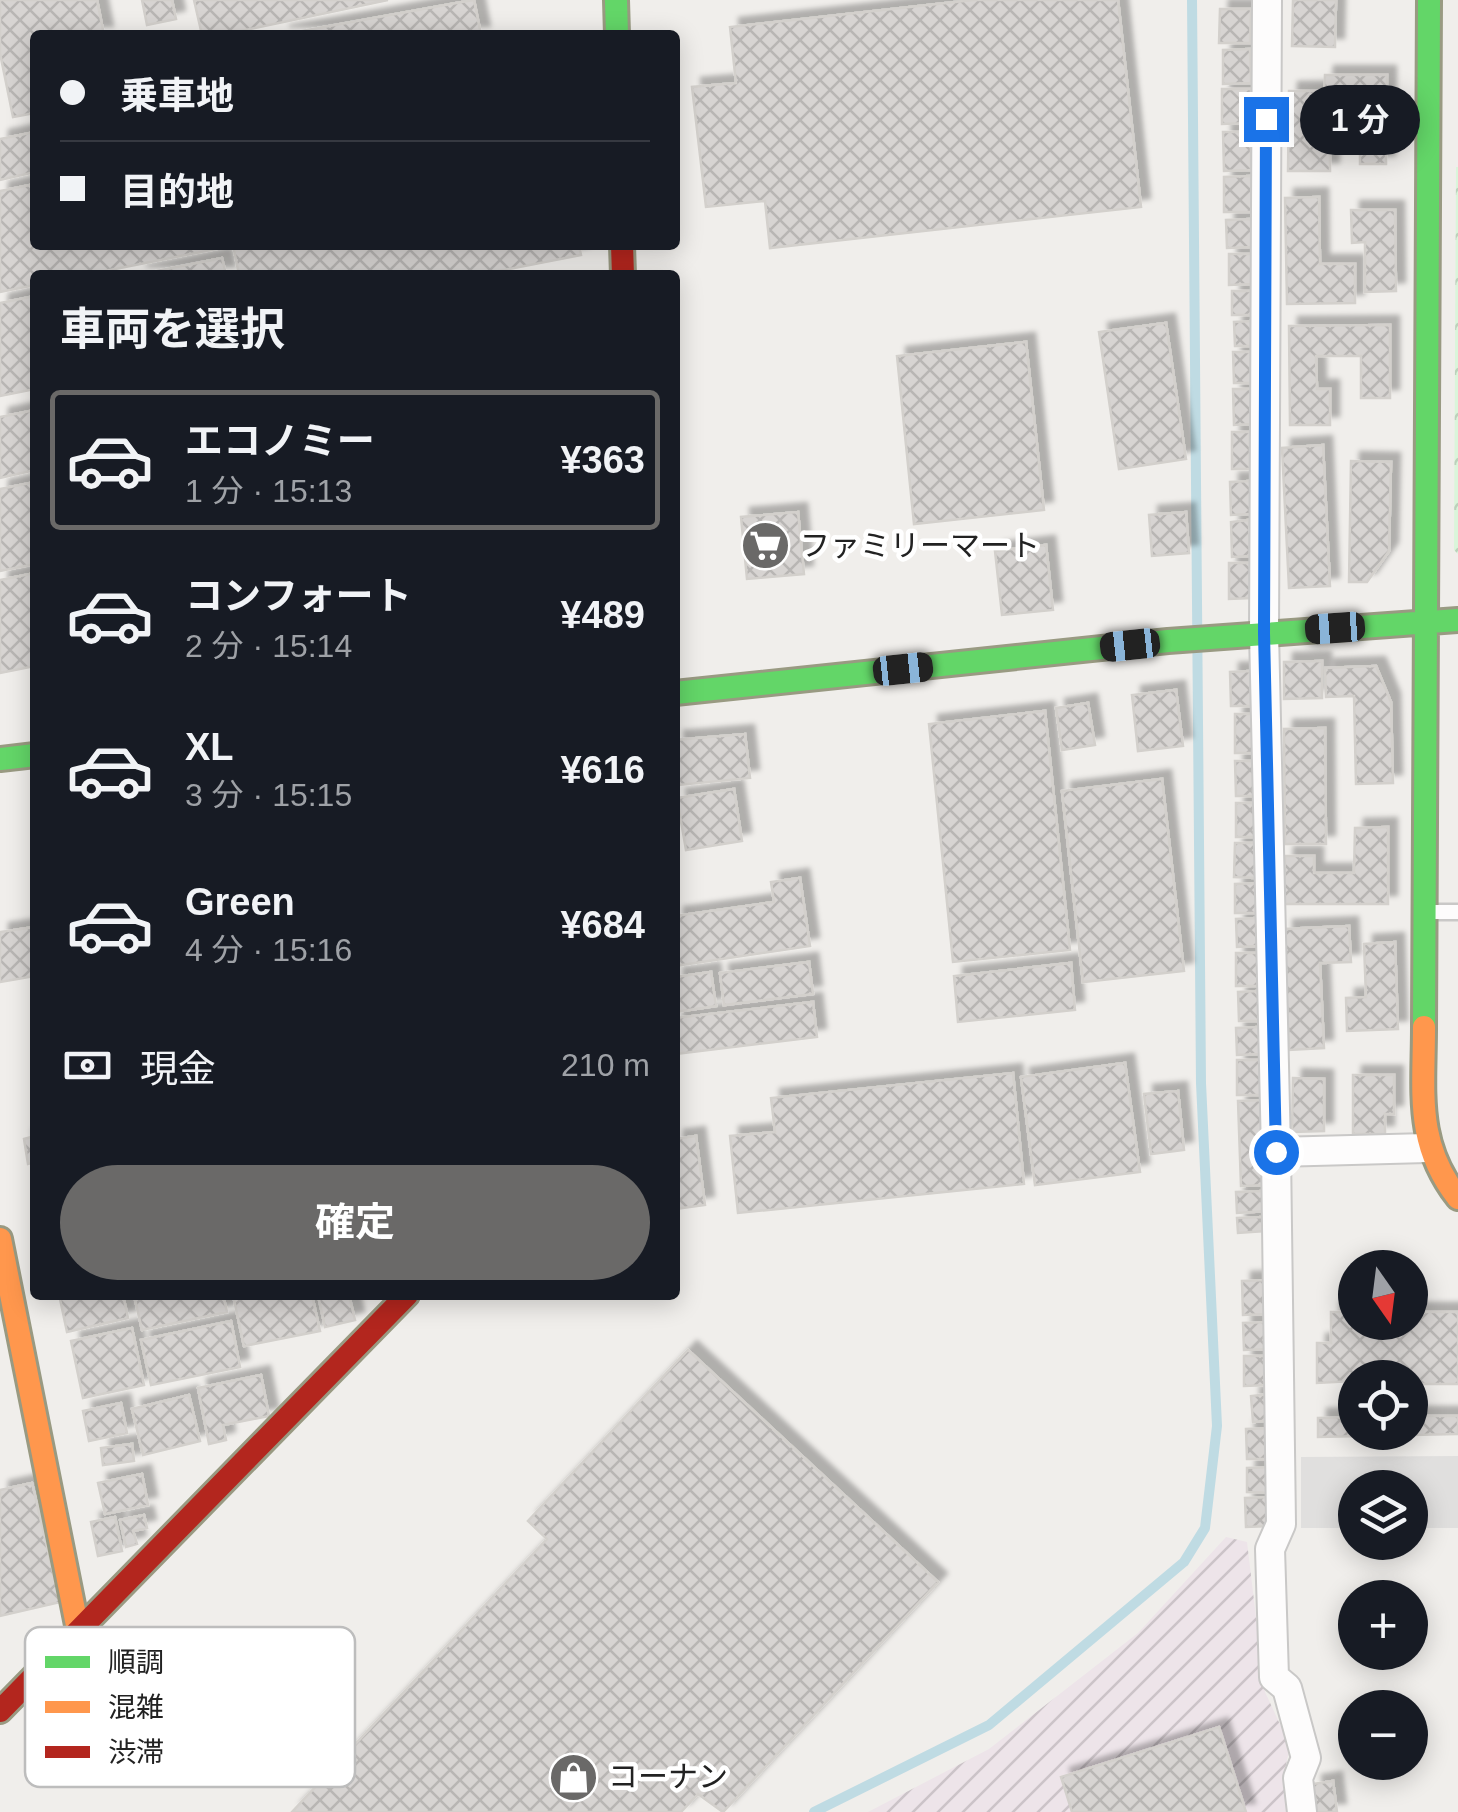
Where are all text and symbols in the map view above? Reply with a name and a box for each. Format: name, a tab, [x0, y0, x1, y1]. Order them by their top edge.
text: 乗車地	[120, 75, 234, 117]
callout: 1 分	[1301, 84, 1421, 154]
route end	[1244, 97, 1289, 142]
text: 1 分	[1331, 102, 1389, 138]
text: 目的地	[120, 171, 234, 213]
text: 車両を選択	[60, 304, 285, 355]
icon: car	[65, 415, 155, 505]
text: エコノミー	[185, 420, 375, 462]
text: ¥363	[560, 439, 645, 481]
text: 1 分 · 15:13	[185, 473, 352, 509]
supermarket icon: ファミリーマート	[739, 520, 791, 572]
place label: ファミリーマート	[800, 529, 1040, 562]
icon: car	[65, 570, 155, 660]
text: コンフォート	[185, 575, 412, 617]
text: ¥489	[560, 594, 645, 636]
car	[1304, 611, 1366, 645]
car	[1099, 627, 1161, 663]
text: 2 分 · 15:14	[185, 628, 352, 664]
car	[872, 651, 934, 687]
icon: car	[65, 725, 155, 815]
text: XL	[185, 726, 234, 768]
text: ¥616	[560, 749, 645, 791]
text: 3 分 · 15:15	[185, 777, 352, 813]
icon: car	[65, 880, 155, 970]
text: Green	[185, 881, 295, 923]
text: ¥684	[560, 904, 645, 946]
text: 4 分 · 15:16	[185, 932, 352, 968]
icon: cash	[60, 1038, 115, 1093]
text: 210 m	[561, 1047, 650, 1083]
text: 現金	[140, 1048, 216, 1090]
route start	[1254, 1130, 1299, 1175]
button: 確定	[60, 1165, 650, 1280]
north arrow	[1338, 1250, 1428, 1340]
map controls	[1338, 1250, 1428, 1780]
button: locate	[1338, 1360, 1428, 1450]
button: layers	[1338, 1470, 1428, 1560]
button: +	[1338, 1580, 1428, 1670]
legend	[25, 1627, 355, 1787]
text: 順調	[108, 1647, 164, 1678]
button: −	[1338, 1690, 1428, 1780]
text: 混雑	[108, 1692, 164, 1723]
text: 渋滞	[108, 1737, 164, 1768]
shop icon: コーナン	[547, 1751, 599, 1803]
place label: コーナン	[608, 1760, 728, 1793]

